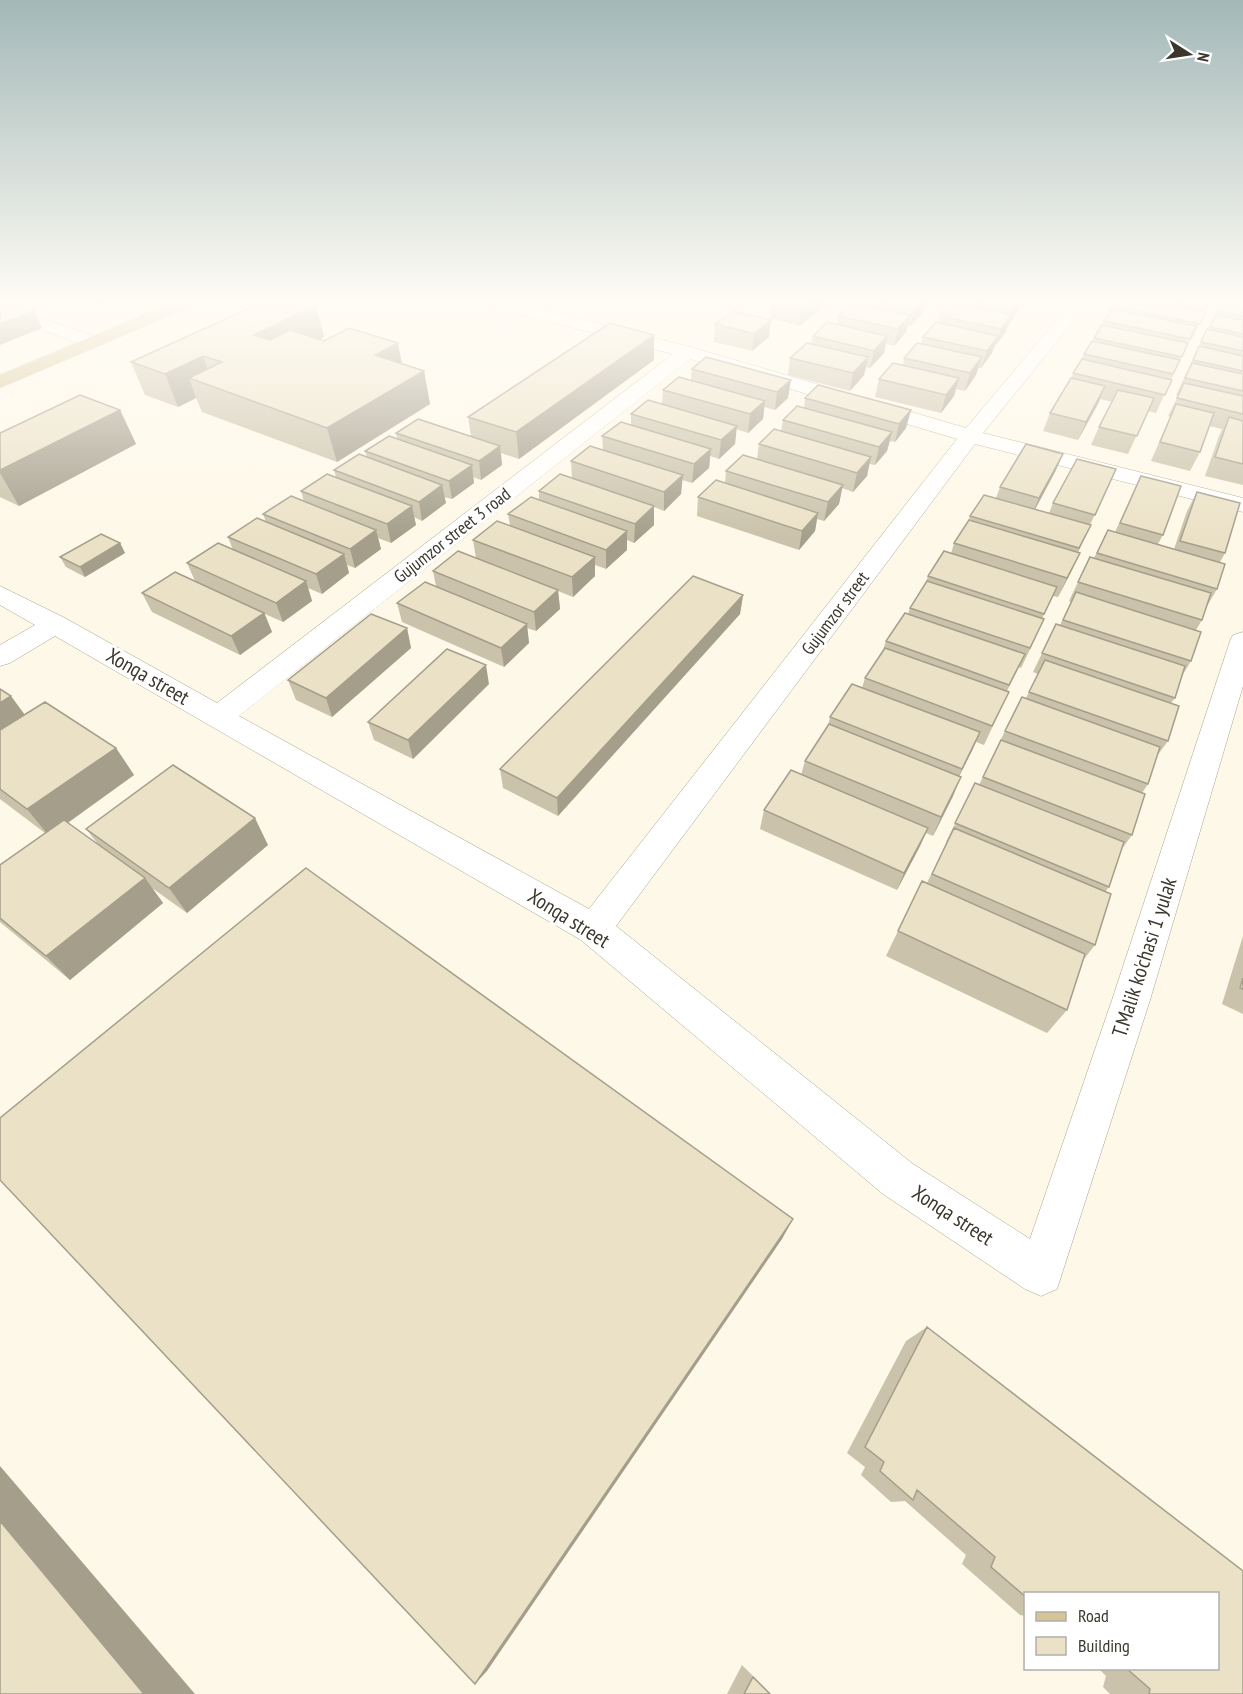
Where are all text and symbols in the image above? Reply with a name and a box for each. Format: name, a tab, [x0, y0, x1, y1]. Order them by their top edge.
north arrow	[1159, 24, 1219, 84]
text: N	[1193, 51, 1214, 63]
street label: Gujumzor street 3 road	[389, 482, 515, 588]
street label: Gujumzor street	[796, 567, 874, 659]
street label: Xonqa street	[102, 641, 195, 711]
street label: T.Malik ko'chasi 1 yulak	[1105, 874, 1183, 1040]
street label: Xonqa street	[523, 882, 615, 954]
street label: Xonqa street	[907, 1179, 999, 1251]
legend	[1024, 1592, 1219, 1670]
text: Road	[1078, 1604, 1109, 1627]
text: Building	[1078, 1634, 1130, 1657]

